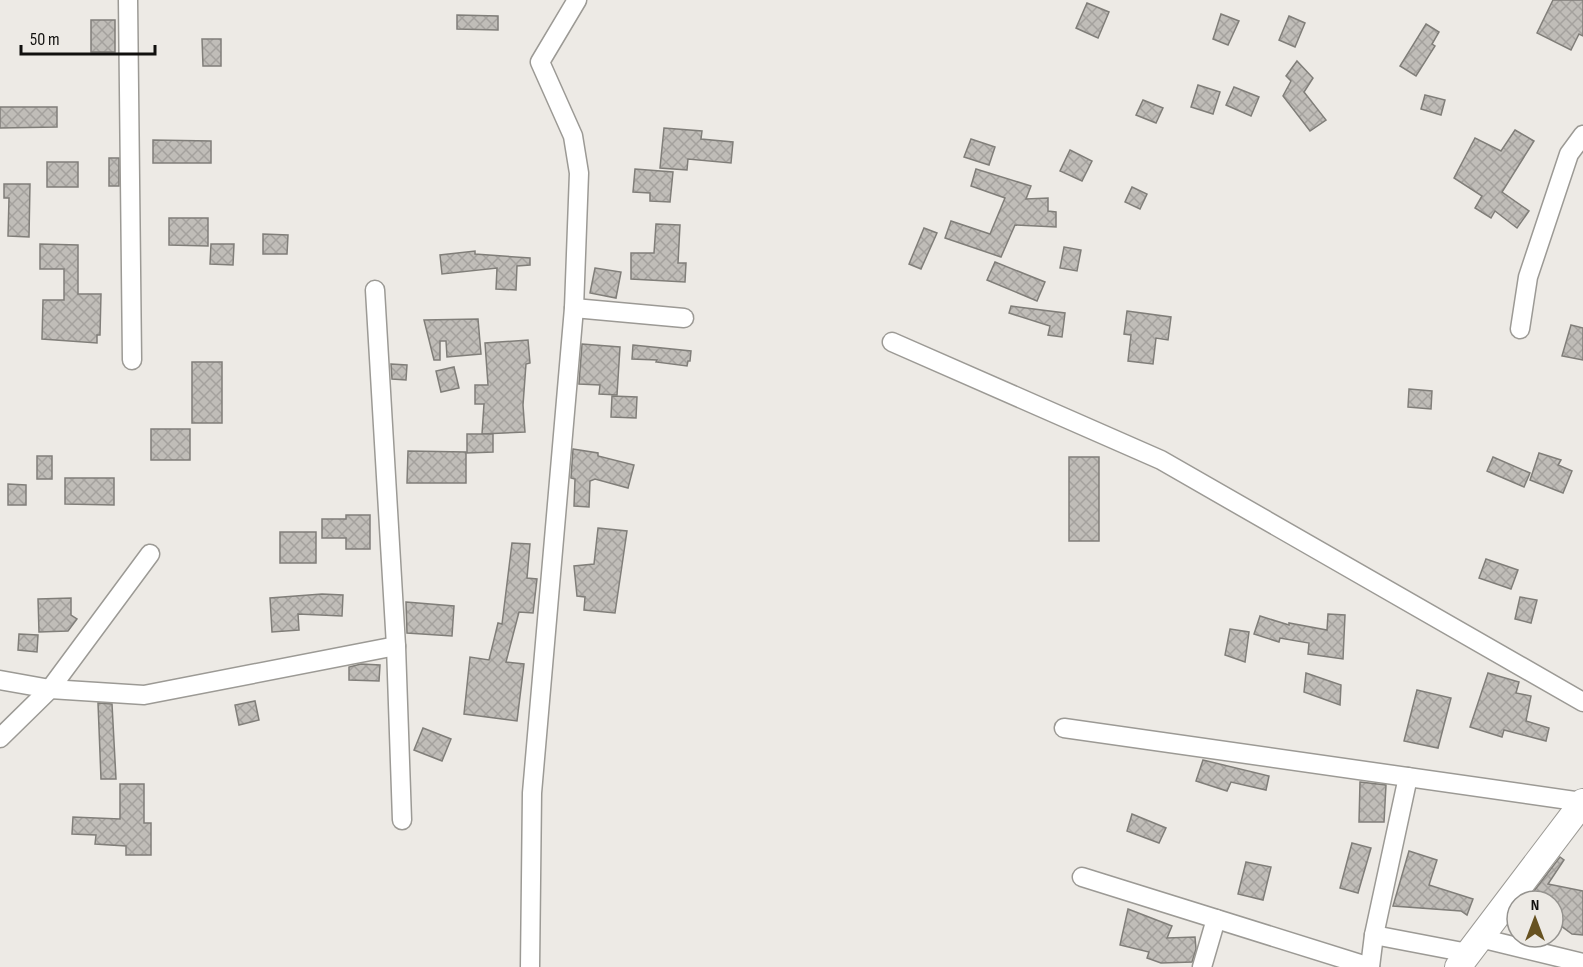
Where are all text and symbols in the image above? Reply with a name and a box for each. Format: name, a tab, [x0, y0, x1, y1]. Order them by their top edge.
scale bar	[21, 18, 154, 56]
text: 50 m	[30, 29, 60, 50]
north arrow	[1505, 889, 1565, 949]
text: N	[1531, 896, 1539, 915]

